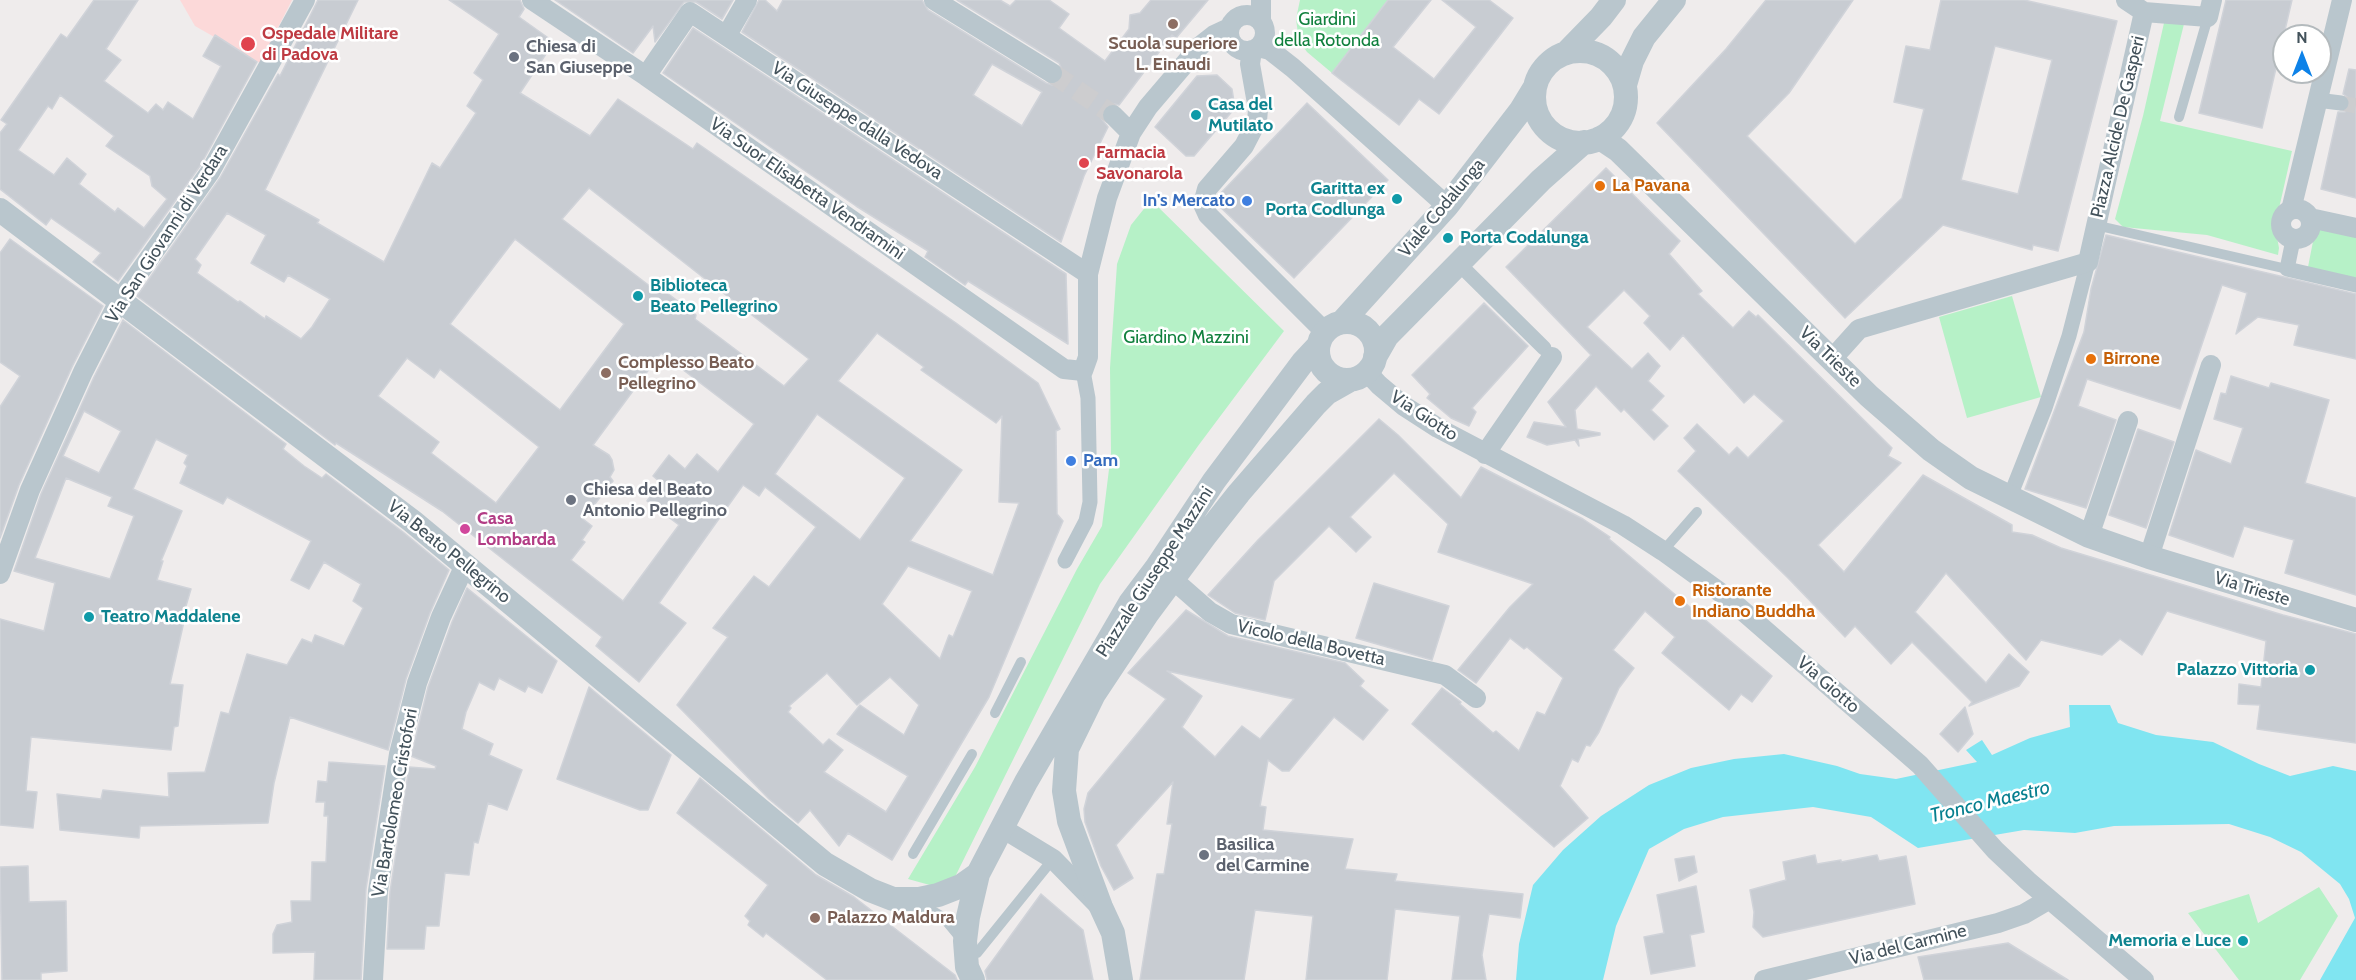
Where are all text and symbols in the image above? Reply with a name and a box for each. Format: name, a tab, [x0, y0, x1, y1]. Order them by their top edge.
park label: Giardini della Rotonda	[1274, 9, 1380, 52]
marker: Scuola superiore L. Einaudi	[1166, 17, 1180, 31]
place label: Ospedale Militare di Padova	[262, 23, 398, 66]
north arrow	[2272, 24, 2332, 84]
text: N	[2296, 28, 2308, 47]
place label: Scuola superiore L. Einaudi	[1108, 33, 1238, 76]
street label: Piazza Alcide De Gasperi	[2087, 34, 2149, 220]
marker: Ospedale Militare di Padova	[239, 35, 257, 53]
place label: Chiesa di San Giuseppe	[526, 36, 632, 78]
marker: Chiesa di San Giuseppe	[507, 50, 521, 64]
street label: Via Giuseppe dalla Vedova	[767, 58, 947, 184]
place label: Casa del Mutilato	[1208, 94, 1273, 136]
marker: Casa del Mutilato	[1189, 108, 1203, 122]
street label: Via Suor Elisabetta Vendramini	[705, 113, 909, 265]
street label: Via San Giovanni di Verdara	[101, 141, 233, 327]
place label: Farmacia Savonarola	[1096, 142, 1183, 184]
street label: Viale Codalunga	[1394, 154, 1490, 262]
marker: Farmacia Savonarola	[1077, 156, 1091, 170]
place label: La Pavana	[1612, 175, 1690, 197]
place label: Garitta ex Porta Codlunga	[1265, 178, 1385, 220]
marker: La Pavana	[1593, 179, 1607, 193]
place label: In's Mercato	[1142, 190, 1235, 212]
marker: Garitta ex Porta Codlunga	[1390, 192, 1404, 206]
marker: In's Mercato	[1240, 194, 1254, 208]
place label: Porta Codalunga	[1460, 227, 1589, 249]
marker: Porta Codalunga	[1441, 231, 1455, 245]
place label: Biblioteca Beato Pellegrino	[650, 275, 778, 318]
marker: Biblioteca Beato Pellegrino	[631, 289, 645, 303]
street label: Via Trieste	[1795, 322, 1865, 392]
park label: Giardino Mazzini	[1123, 327, 1249, 349]
place label: Birrone	[2103, 348, 2160, 370]
place label: Complesso Beato Pellegrino	[618, 352, 754, 394]
marker: Birrone	[2084, 352, 2098, 366]
marker: Complesso Beato Pellegrino	[599, 366, 613, 380]
street label: Via Giotto	[1386, 386, 1462, 446]
place label: Pam	[1083, 450, 1118, 472]
marker: Pam	[1064, 454, 1078, 468]
place label: Chiesa del Beato Antonio Pellegrino	[583, 479, 727, 522]
street label: Piazzale Giuseppe Mazzini	[1092, 483, 1218, 661]
marker: Chiesa del Beato Antonio Pellegrino	[564, 493, 578, 507]
street label: Via Beato Pellegrino	[383, 496, 515, 608]
place label: Casa Lombarda	[477, 508, 556, 550]
marker: Casa Lombarda	[458, 522, 472, 536]
street label: Via Trieste	[2212, 567, 2292, 611]
place label: Ristorante Indiano Buddha	[1692, 580, 1815, 622]
marker: Ristorante Indiano Buddha	[1673, 594, 1687, 608]
place label: Teatro Maddalene	[101, 606, 241, 628]
marker: Teatro Maddalene	[82, 610, 96, 624]
street label: Vicolo della Bovetta	[1235, 615, 1387, 671]
street label: Via Giotto	[1792, 652, 1864, 718]
place label: Palazzo Vittoria	[2176, 659, 2298, 681]
marker: Palazzo Vittoria	[2303, 663, 2317, 677]
street label: Via Bartolomeo Cristofori	[368, 707, 422, 899]
water label: Tronco Maestro	[1928, 775, 2052, 829]
place label: Basilica del Carmine	[1216, 834, 1309, 876]
marker: Basilica del Carmine	[1197, 848, 1211, 862]
place label: Palazzo Maldura	[827, 907, 955, 929]
marker: Palazzo Maldura	[808, 911, 822, 925]
street label: Via del Carmine	[1847, 920, 1969, 970]
place label: Memoria e Luce	[2108, 930, 2231, 952]
marker: Memoria e Luce	[2236, 934, 2250, 948]

